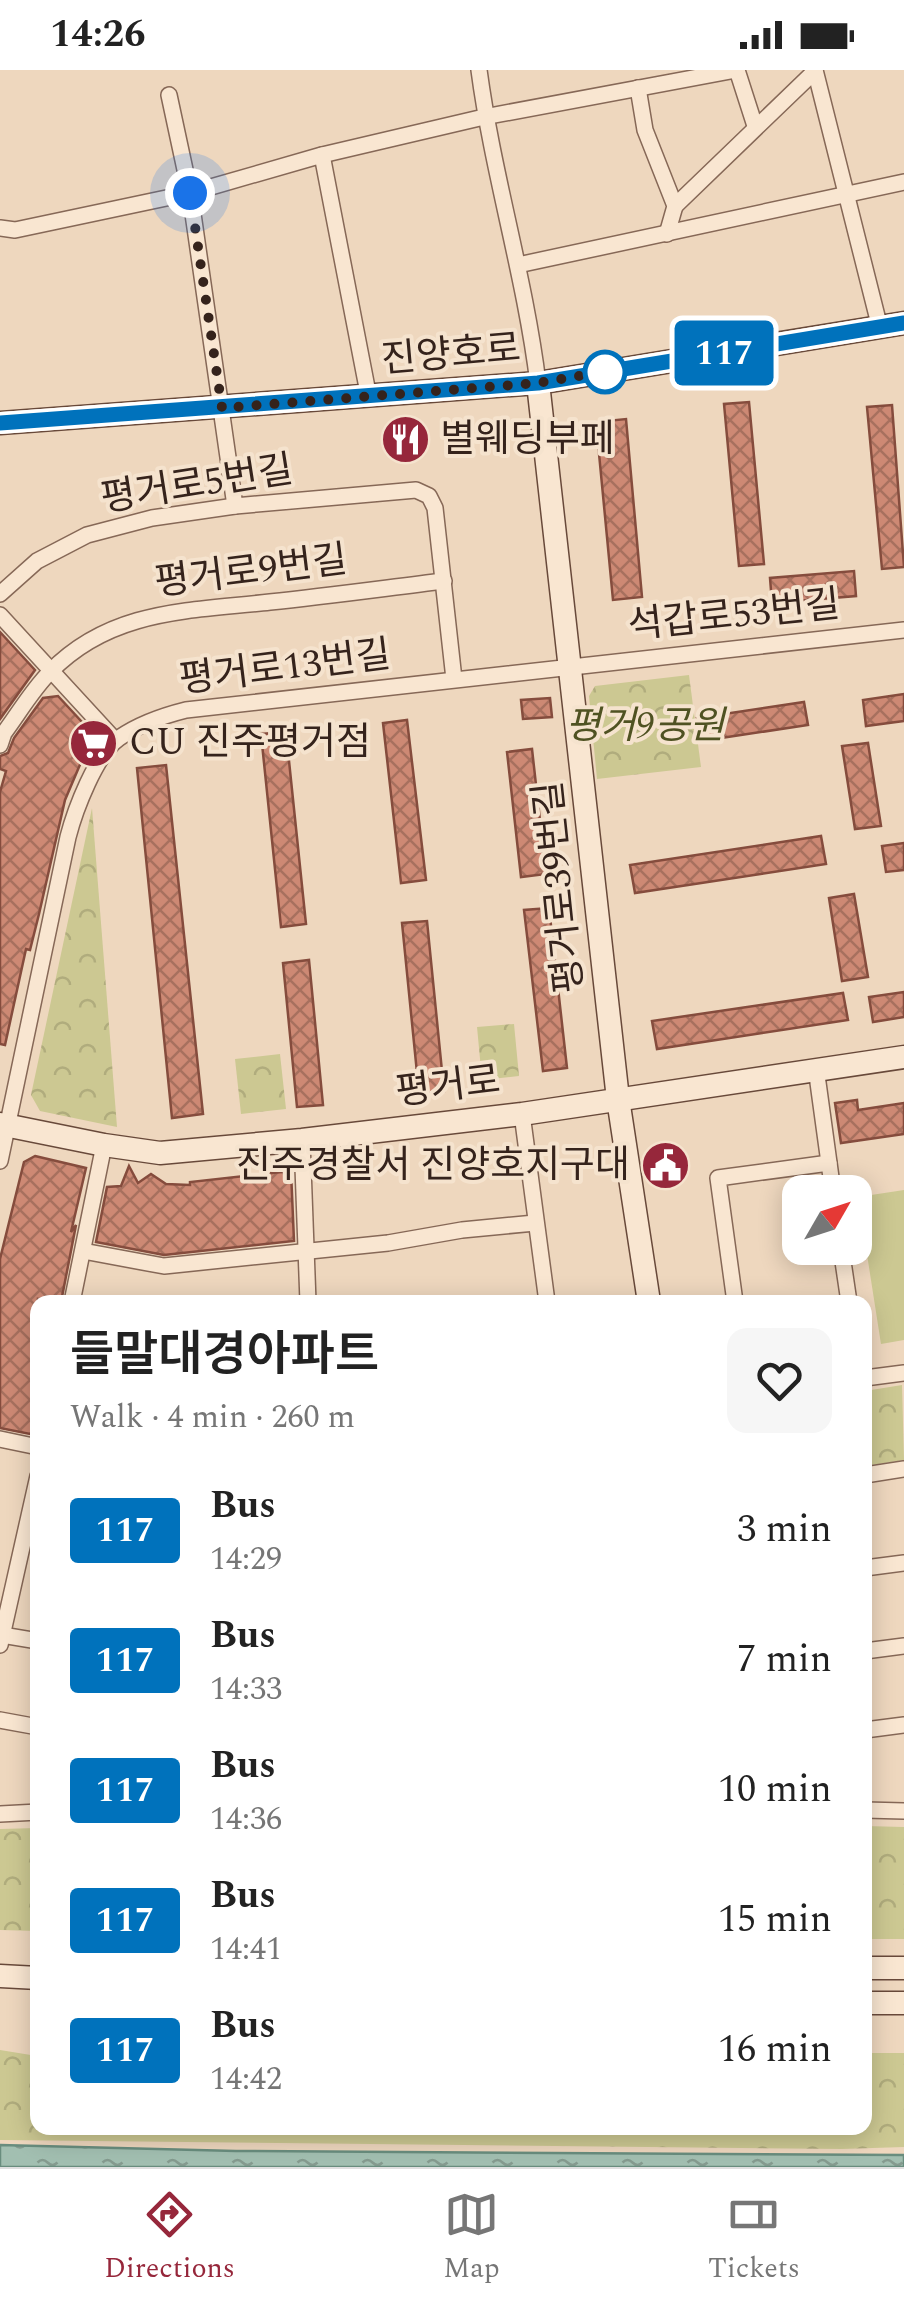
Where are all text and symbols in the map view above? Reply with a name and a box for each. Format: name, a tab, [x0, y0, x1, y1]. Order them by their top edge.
text: 14:26	[50, 6, 145, 64]
your location	[165, 168, 215, 218]
street label: 진양호로	[379, 320, 523, 390]
line badge: 117	[666, 320, 782, 386]
text: 117	[695, 327, 753, 380]
unlabelled marker	[584, 351, 626, 393]
place label: 별웨딩부페	[440, 411, 615, 469]
restaurant icon: 별웨딩부페	[379, 414, 431, 466]
street label: 평거로5번길	[97, 441, 297, 529]
street label: 평거로9번길	[151, 531, 351, 613]
street label: 석갑로53번길	[625, 576, 843, 656]
street label: 평거로13번길	[176, 626, 394, 710]
park label: 평거9공원	[566, 698, 727, 756]
place label: CU 진주평거점	[129, 714, 371, 772]
supermarket icon: CU 진주평거점	[68, 717, 120, 769]
street label: 평거로39번길	[520, 778, 600, 996]
street label: 평거로	[392, 1052, 504, 1122]
place label: 진주경찰서 진양호지구대	[236, 1137, 630, 1195]
public building icon: 진주경찰서 진양호지구대	[639, 1140, 691, 1192]
north arrow	[782, 1175, 872, 1265]
map controls	[782, 1175, 872, 1265]
text: 들말대경아파트	[70, 1319, 379, 1392]
button: heart	[727, 1328, 832, 1433]
text: Walk · 4 min · 260 m	[70, 1393, 355, 1442]
text: Bus	[210, 1477, 276, 1535]
text: 3 min	[737, 1501, 832, 1559]
text: 117	[96, 1504, 154, 1557]
text: 14:29	[210, 1535, 282, 1584]
text: Bus	[210, 1607, 276, 1665]
text: 7 min	[737, 1631, 832, 1689]
text: 117	[96, 1634, 154, 1687]
text: 14:33	[210, 1665, 282, 1714]
text: Bus	[210, 1737, 276, 1795]
text: 10 min	[718, 1761, 832, 1819]
text: 117	[96, 1764, 154, 1817]
text: 14:36	[210, 1795, 282, 1844]
text: Bus	[210, 1867, 276, 1925]
text: 15 min	[718, 1891, 832, 1949]
text: 117	[96, 1894, 154, 1947]
text: 14:41	[210, 1925, 282, 1974]
text: Bus	[210, 1997, 276, 2055]
text: 16 min	[718, 2021, 832, 2079]
text: 117	[96, 2024, 154, 2077]
text: 14:42	[210, 2055, 282, 2104]
tab: Directions	[104, 2187, 235, 2290]
tab: Map	[443, 2187, 500, 2290]
tab: Tickets	[708, 2187, 800, 2290]

